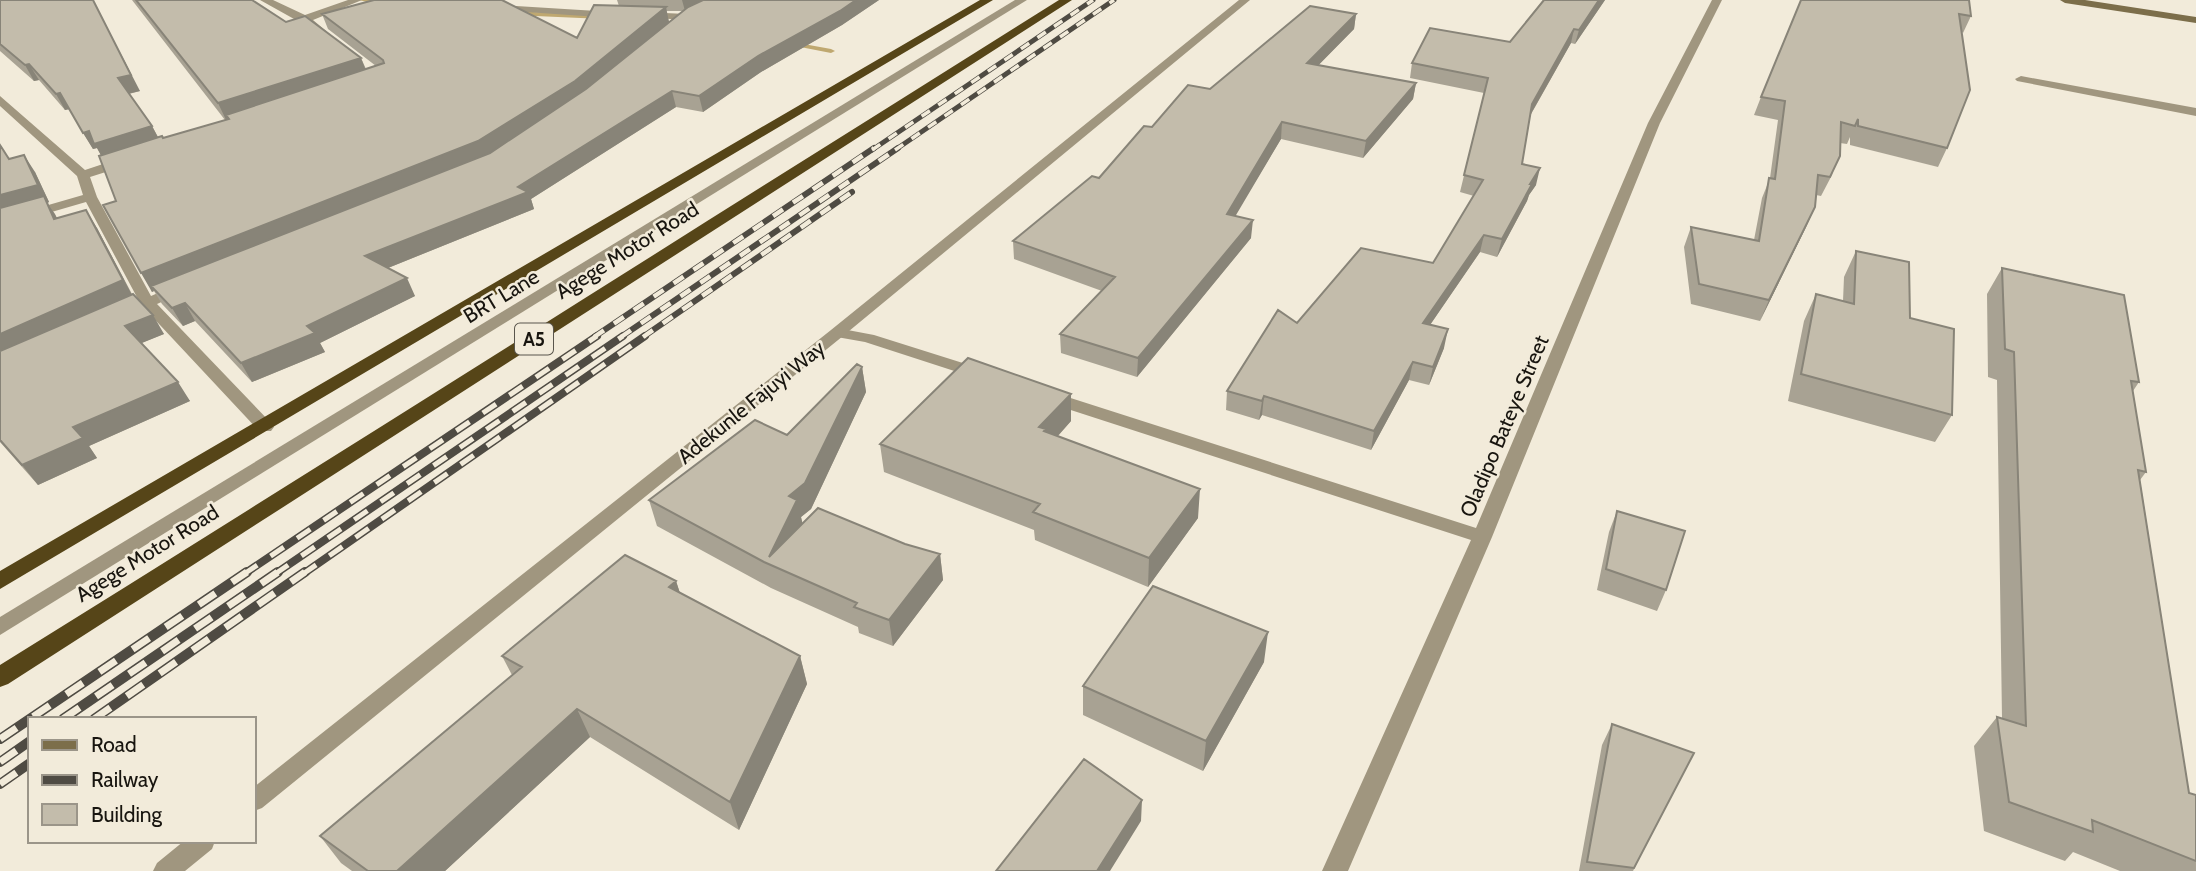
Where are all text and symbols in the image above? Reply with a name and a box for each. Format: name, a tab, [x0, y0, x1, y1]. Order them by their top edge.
street label: Agege Motor Road	[551, 196, 703, 304]
street label: BRT Lane	[459, 264, 544, 328]
road number: A5	[515, 324, 553, 354]
street label: Oladipo Bateye Street	[1454, 331, 1554, 521]
street label: Adekunle Fajuyi Way	[672, 335, 831, 470]
street label: Agege Motor Road	[71, 499, 223, 607]
legend	[28, 717, 256, 843]
text: Road	[91, 732, 137, 757]
text: Railway	[91, 767, 159, 792]
text: Building	[91, 802, 163, 827]

